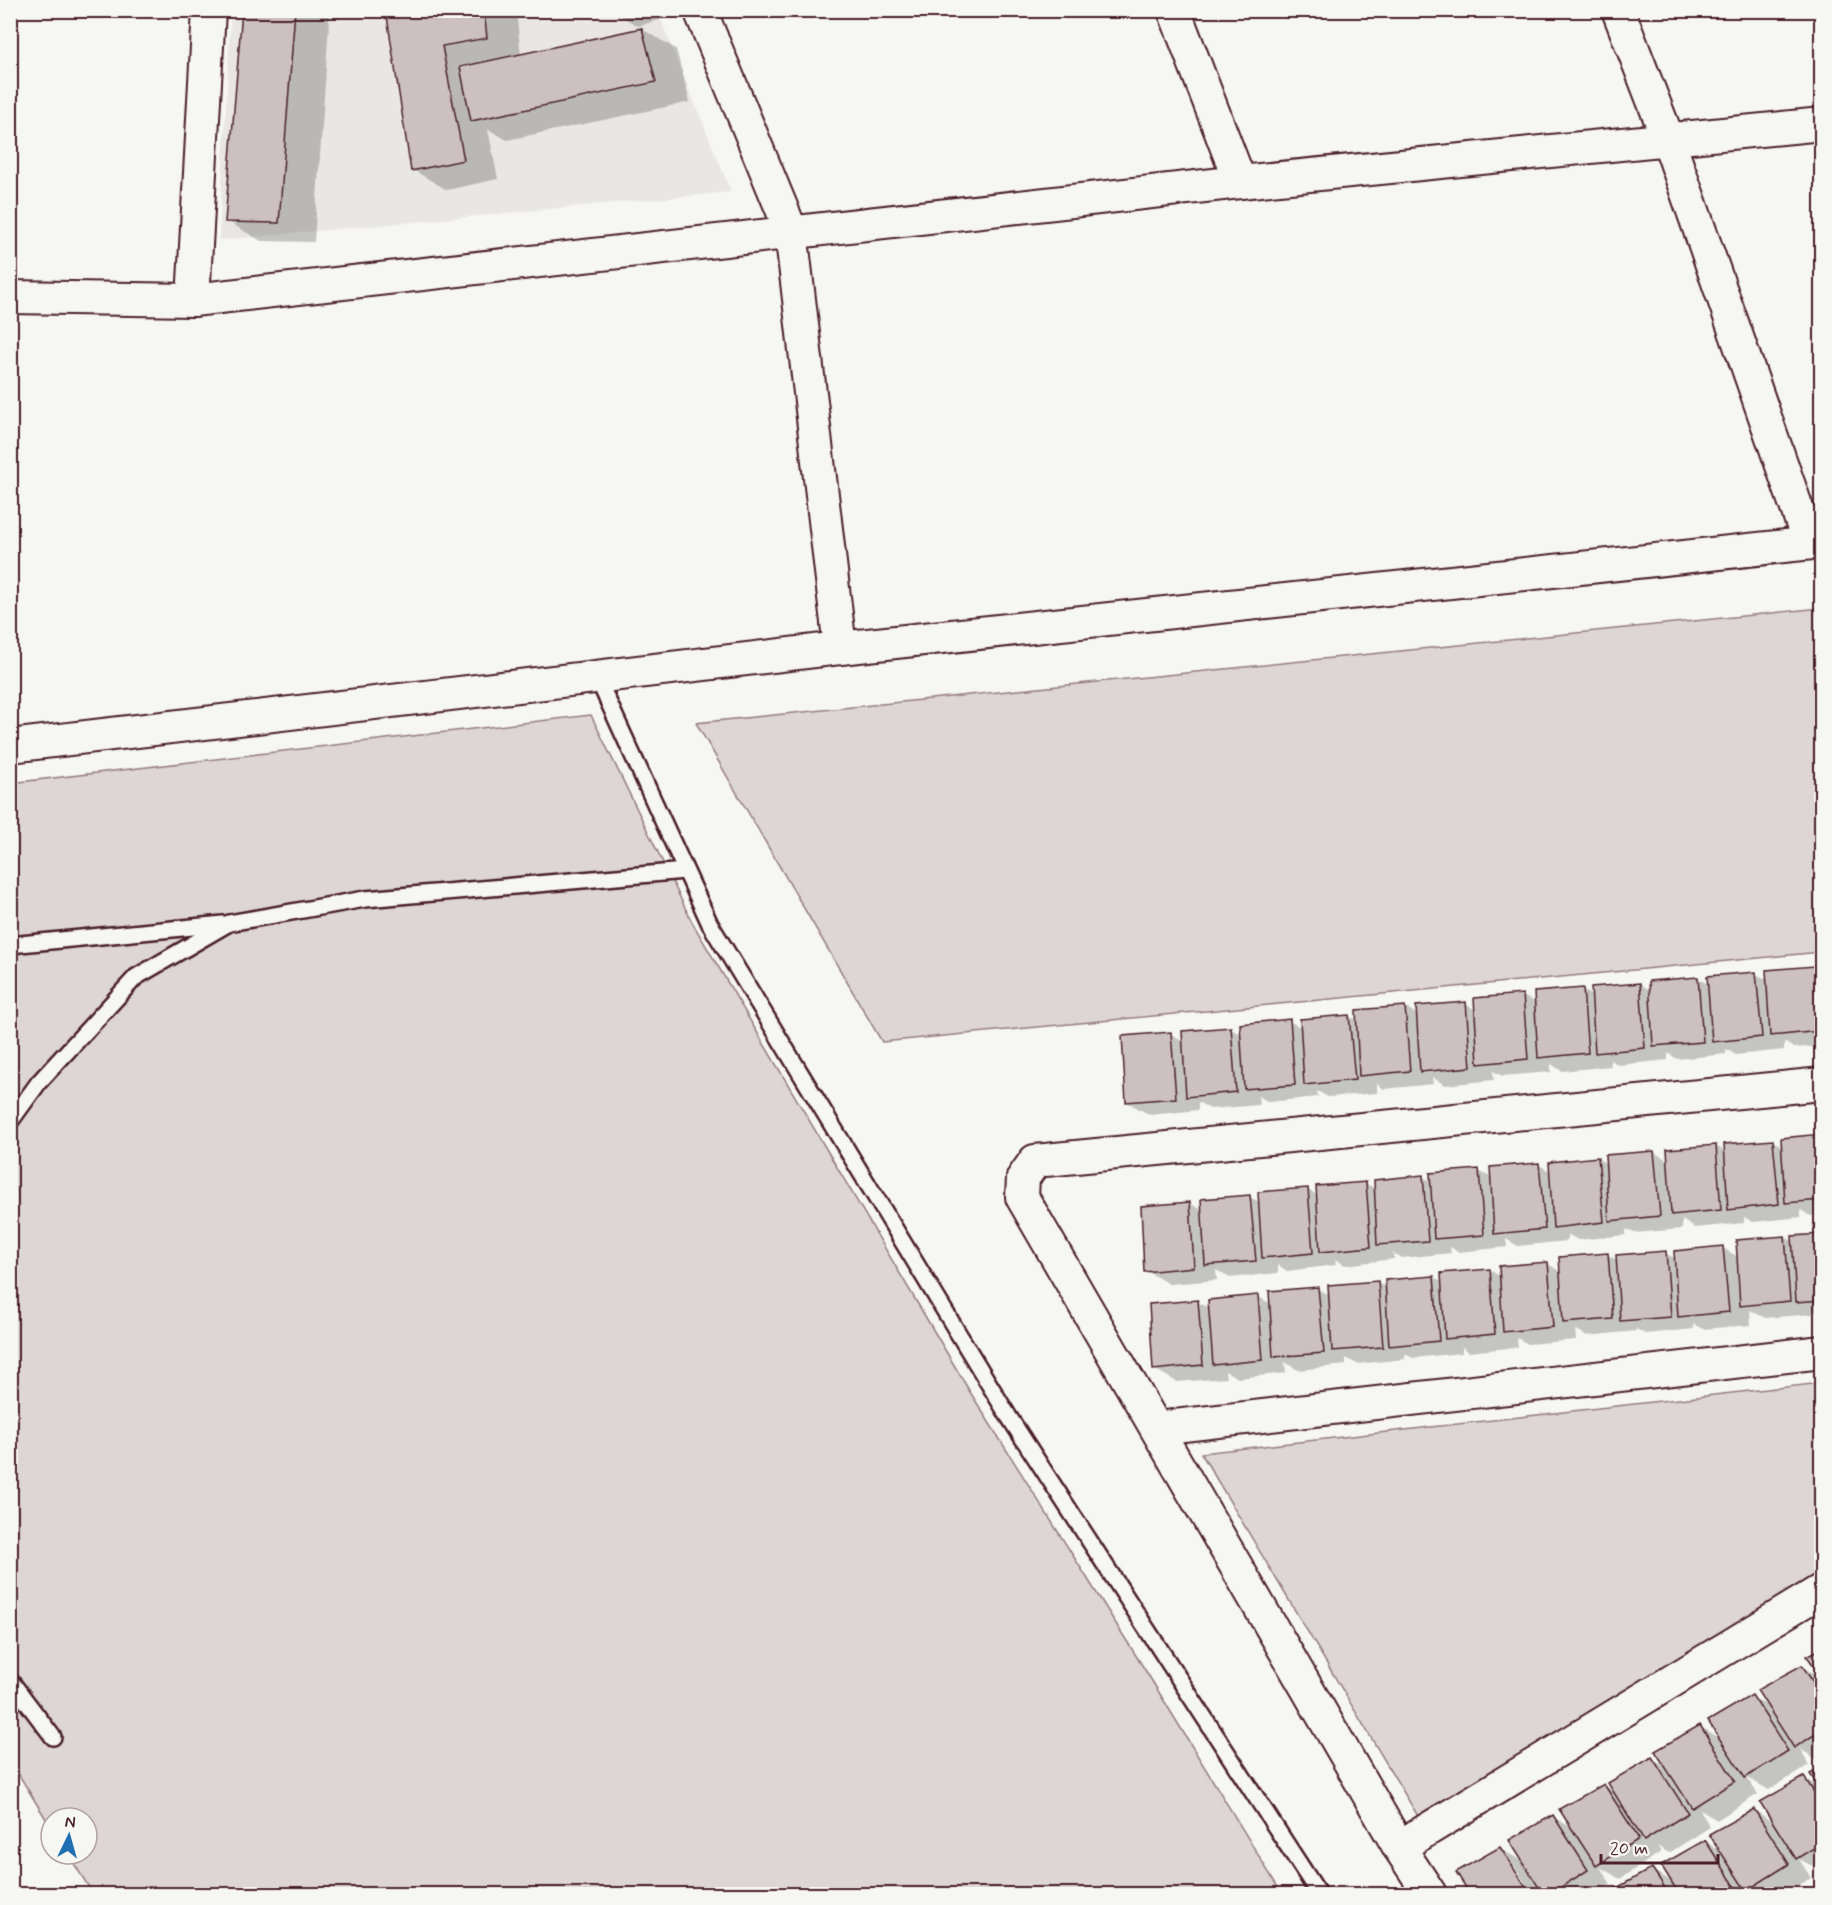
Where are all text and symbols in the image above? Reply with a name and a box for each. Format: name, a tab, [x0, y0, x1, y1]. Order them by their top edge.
north arrow	[39, 1806, 99, 1866]
text: N	[64, 1812, 76, 1833]
scale bar	[1601, 1827, 1718, 1865]
text: 20 m	[1610, 1837, 1648, 1861]

